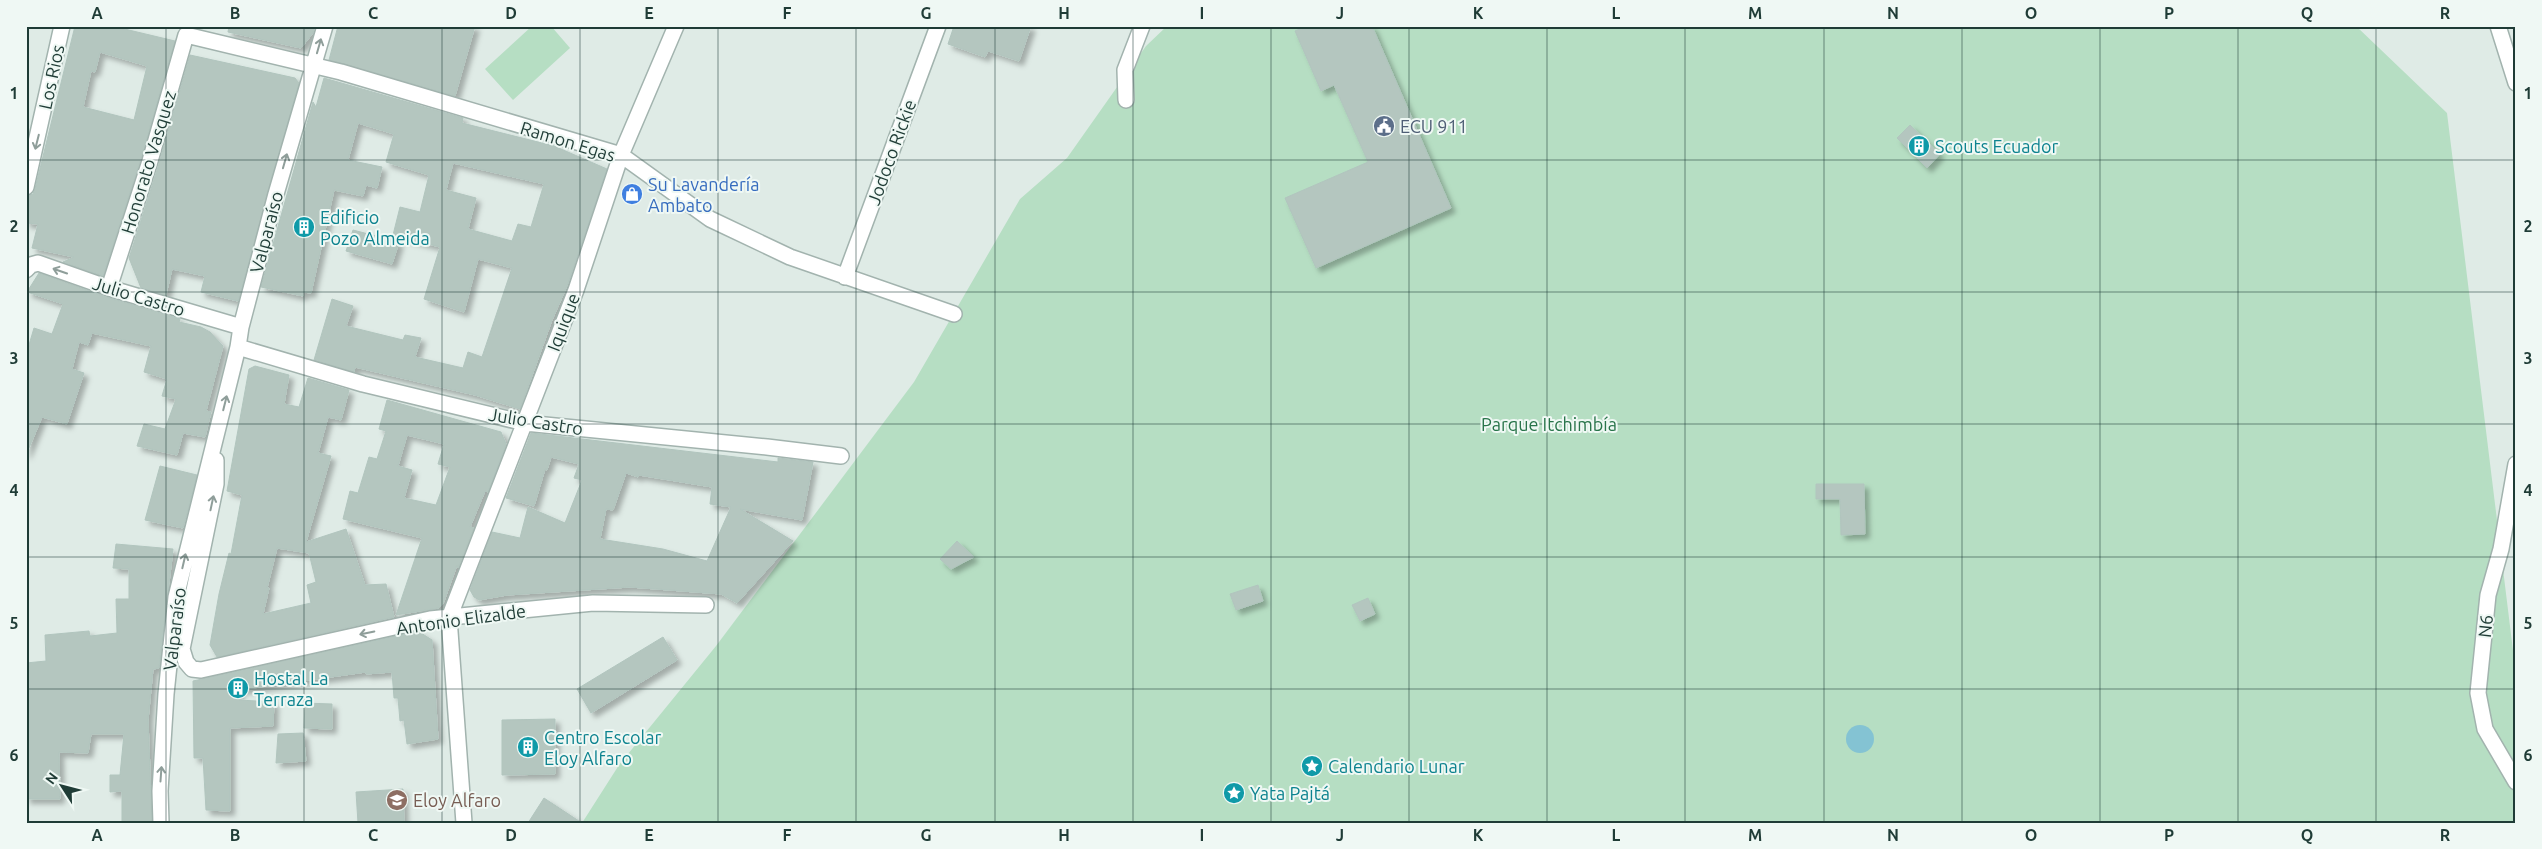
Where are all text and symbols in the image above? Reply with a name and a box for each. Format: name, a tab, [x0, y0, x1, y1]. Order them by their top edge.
text: A	[91, 4, 103, 22]
text: B	[230, 4, 240, 22]
text: C	[368, 4, 378, 22]
text: D	[505, 4, 517, 22]
text: E	[644, 4, 654, 22]
text: F	[783, 4, 792, 22]
text: G	[920, 4, 932, 22]
text: H	[1058, 4, 1070, 22]
text: I	[1200, 4, 1204, 22]
text: J	[1336, 4, 1344, 22]
text: K	[1473, 4, 1484, 22]
text: L	[1612, 4, 1621, 22]
text: M	[1748, 4, 1762, 22]
text: N	[1887, 4, 1899, 22]
text: O	[2025, 4, 2037, 22]
text: P	[2164, 4, 2174, 22]
text: Q	[2301, 4, 2313, 22]
text: R	[2440, 4, 2451, 22]
one-way arrow	[315, 38, 324, 54]
street label: Los Rios	[34, 43, 68, 111]
text: 1	[9, 84, 19, 102]
text: 1	[2523, 84, 2533, 102]
street label: Honorato Vasquez	[117, 88, 179, 236]
street label: Jodoco Rickie	[863, 97, 919, 207]
public building icon: ECU 911	[1372, 114, 1396, 138]
place label: ECU 911	[1400, 116, 1468, 136]
street label: Ramon Egas	[518, 117, 618, 165]
one-way arrow	[32, 134, 42, 150]
building icon: Scouts Ecuador	[1907, 134, 1931, 158]
place label: Scouts Ecuador	[1935, 136, 2059, 156]
one-way arrow	[281, 153, 291, 169]
place label: Su Lavandería Ambato	[648, 174, 759, 215]
shop icon: Su Lavandería Ambato	[620, 182, 644, 206]
street label: Valparaíso	[246, 189, 286, 275]
place label: Edificio Pozo Almeida	[320, 207, 430, 248]
building icon: Edificio Pozo Almeida	[292, 215, 316, 239]
text: 2	[9, 217, 19, 235]
text: 2	[2523, 217, 2533, 235]
one-way arrow	[53, 266, 69, 275]
street label: Julio Castro	[90, 272, 188, 320]
street label: Iquique	[543, 290, 583, 354]
text: 3	[9, 349, 19, 367]
text: 3	[2523, 349, 2533, 367]
one-way arrow	[221, 396, 230, 412]
street label: Julio Castro	[487, 404, 585, 438]
park label: Parque Itchimbía	[1481, 414, 1617, 434]
text: 4	[9, 481, 19, 499]
text: 4	[2523, 481, 2533, 499]
one-way arrow	[207, 496, 217, 512]
one-way arrow	[180, 553, 189, 569]
street label: Valparaíso	[159, 586, 189, 672]
street label: Antonio Elizalde	[395, 600, 527, 638]
text: 5	[9, 614, 19, 632]
street label: N6	[2474, 614, 2496, 638]
text: 5	[2523, 614, 2533, 632]
one-way arrow	[359, 629, 375, 638]
place label: Hostal La Terraza	[254, 668, 328, 709]
building icon: Hostal La Terraza	[226, 676, 250, 700]
place label: Centro Escolar Eloy Alfaro	[544, 727, 662, 768]
building icon: Centro Escolar Eloy Alfaro	[516, 735, 540, 759]
text: 6	[9, 746, 19, 764]
text: 6	[2523, 746, 2533, 764]
place icon: Calendario Lunar	[1300, 754, 1324, 778]
place label: Calendario Lunar	[1328, 756, 1465, 776]
north arrow	[38, 762, 88, 812]
one-way arrow	[157, 766, 166, 782]
text: N	[42, 769, 61, 787]
place icon: Yata Pajtá	[1222, 781, 1246, 805]
place label: Yata Pajtá	[1250, 783, 1330, 803]
school or university icon: Eloy Alfaro	[385, 788, 409, 812]
place label: Eloy Alfaro	[413, 790, 501, 810]
text: A	[91, 826, 103, 844]
text: B	[230, 826, 240, 844]
text: C	[368, 826, 378, 844]
text: D	[505, 826, 517, 844]
text: E	[644, 826, 654, 844]
text: F	[783, 826, 792, 844]
text: G	[920, 826, 932, 844]
text: H	[1058, 826, 1070, 844]
text: I	[1200, 826, 1204, 844]
text: J	[1336, 826, 1344, 844]
text: K	[1473, 826, 1484, 844]
text: L	[1612, 826, 1621, 844]
text: M	[1748, 826, 1762, 844]
text: N	[1887, 826, 1899, 844]
text: O	[2025, 826, 2037, 844]
text: P	[2164, 826, 2174, 844]
text: Q	[2301, 826, 2313, 844]
text: R	[2440, 826, 2451, 844]

